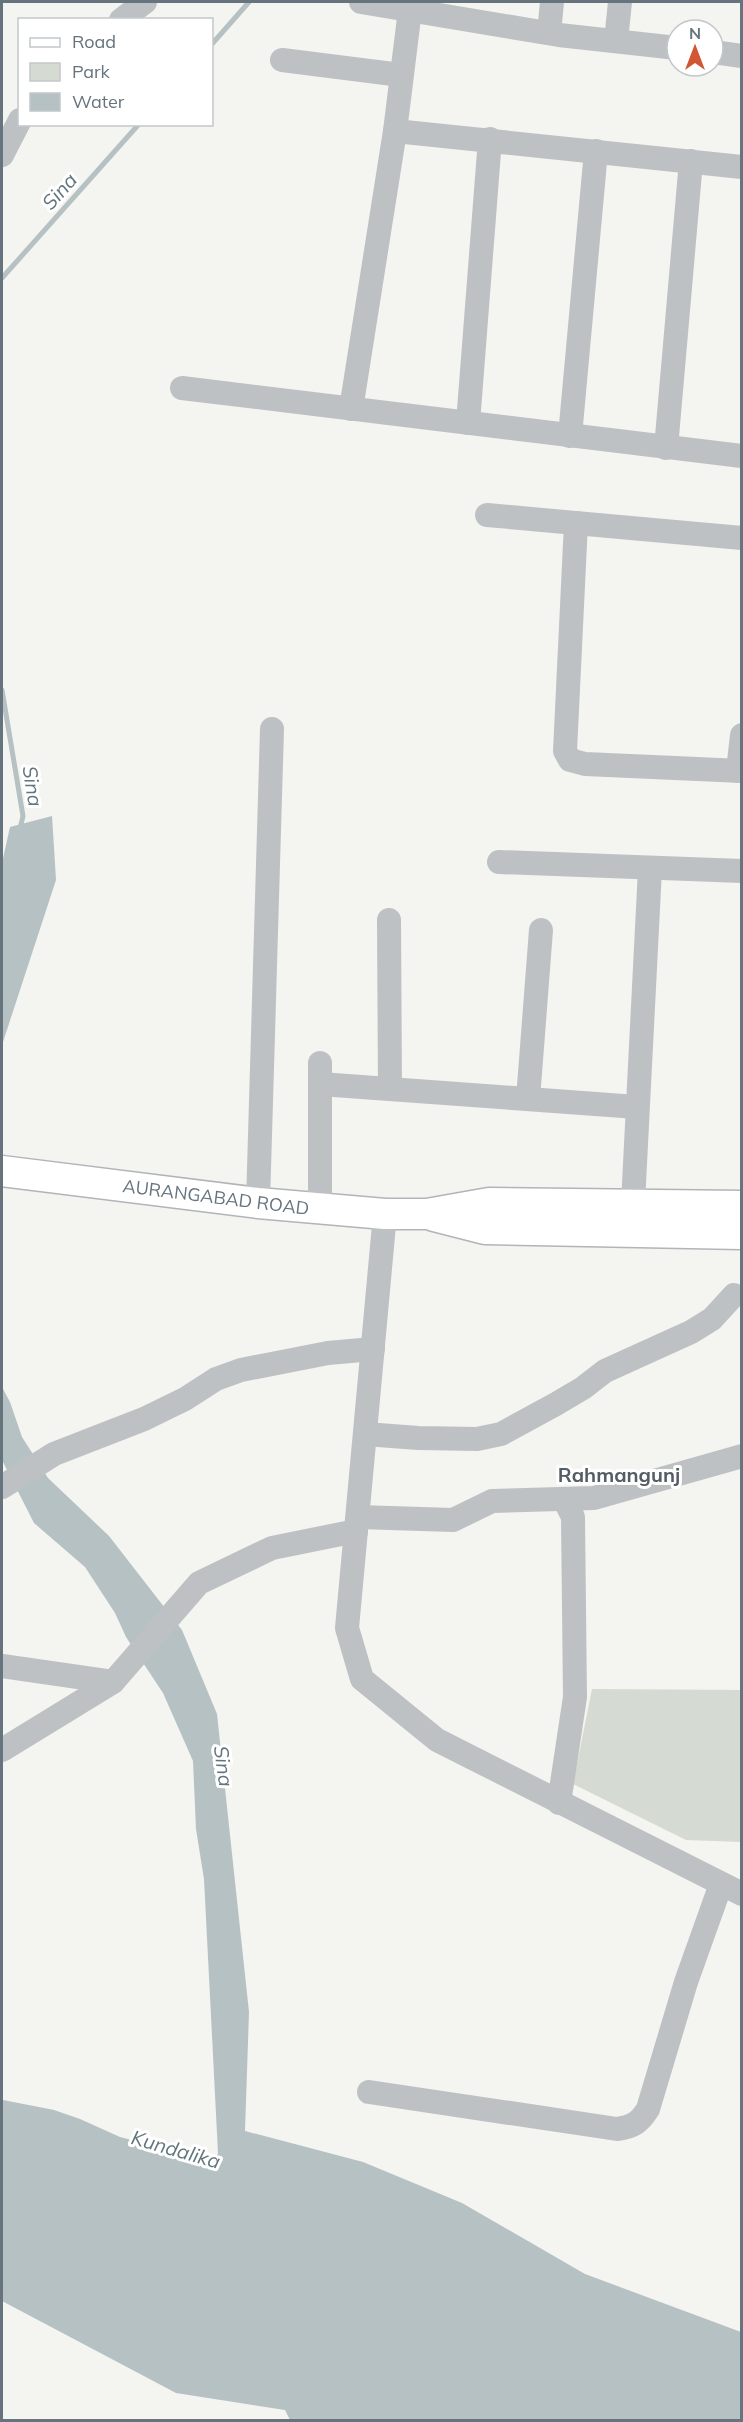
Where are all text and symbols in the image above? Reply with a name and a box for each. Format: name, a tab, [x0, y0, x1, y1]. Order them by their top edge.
legend	[18, 18, 213, 126]
north arrow	[665, 18, 725, 78]
text: N	[689, 23, 701, 43]
text: Road	[72, 30, 116, 53]
text: Park	[72, 60, 111, 83]
text: Water	[72, 90, 125, 113]
water label: Sina	[36, 167, 82, 215]
water label: Sina	[17, 764, 49, 808]
street label: AURANGABAD ROAD	[121, 1174, 311, 1220]
district label: Rahmangunj	[558, 1462, 680, 1487]
water label: Sina	[209, 1744, 239, 1788]
water label: Kundalika	[129, 2124, 223, 2174]

